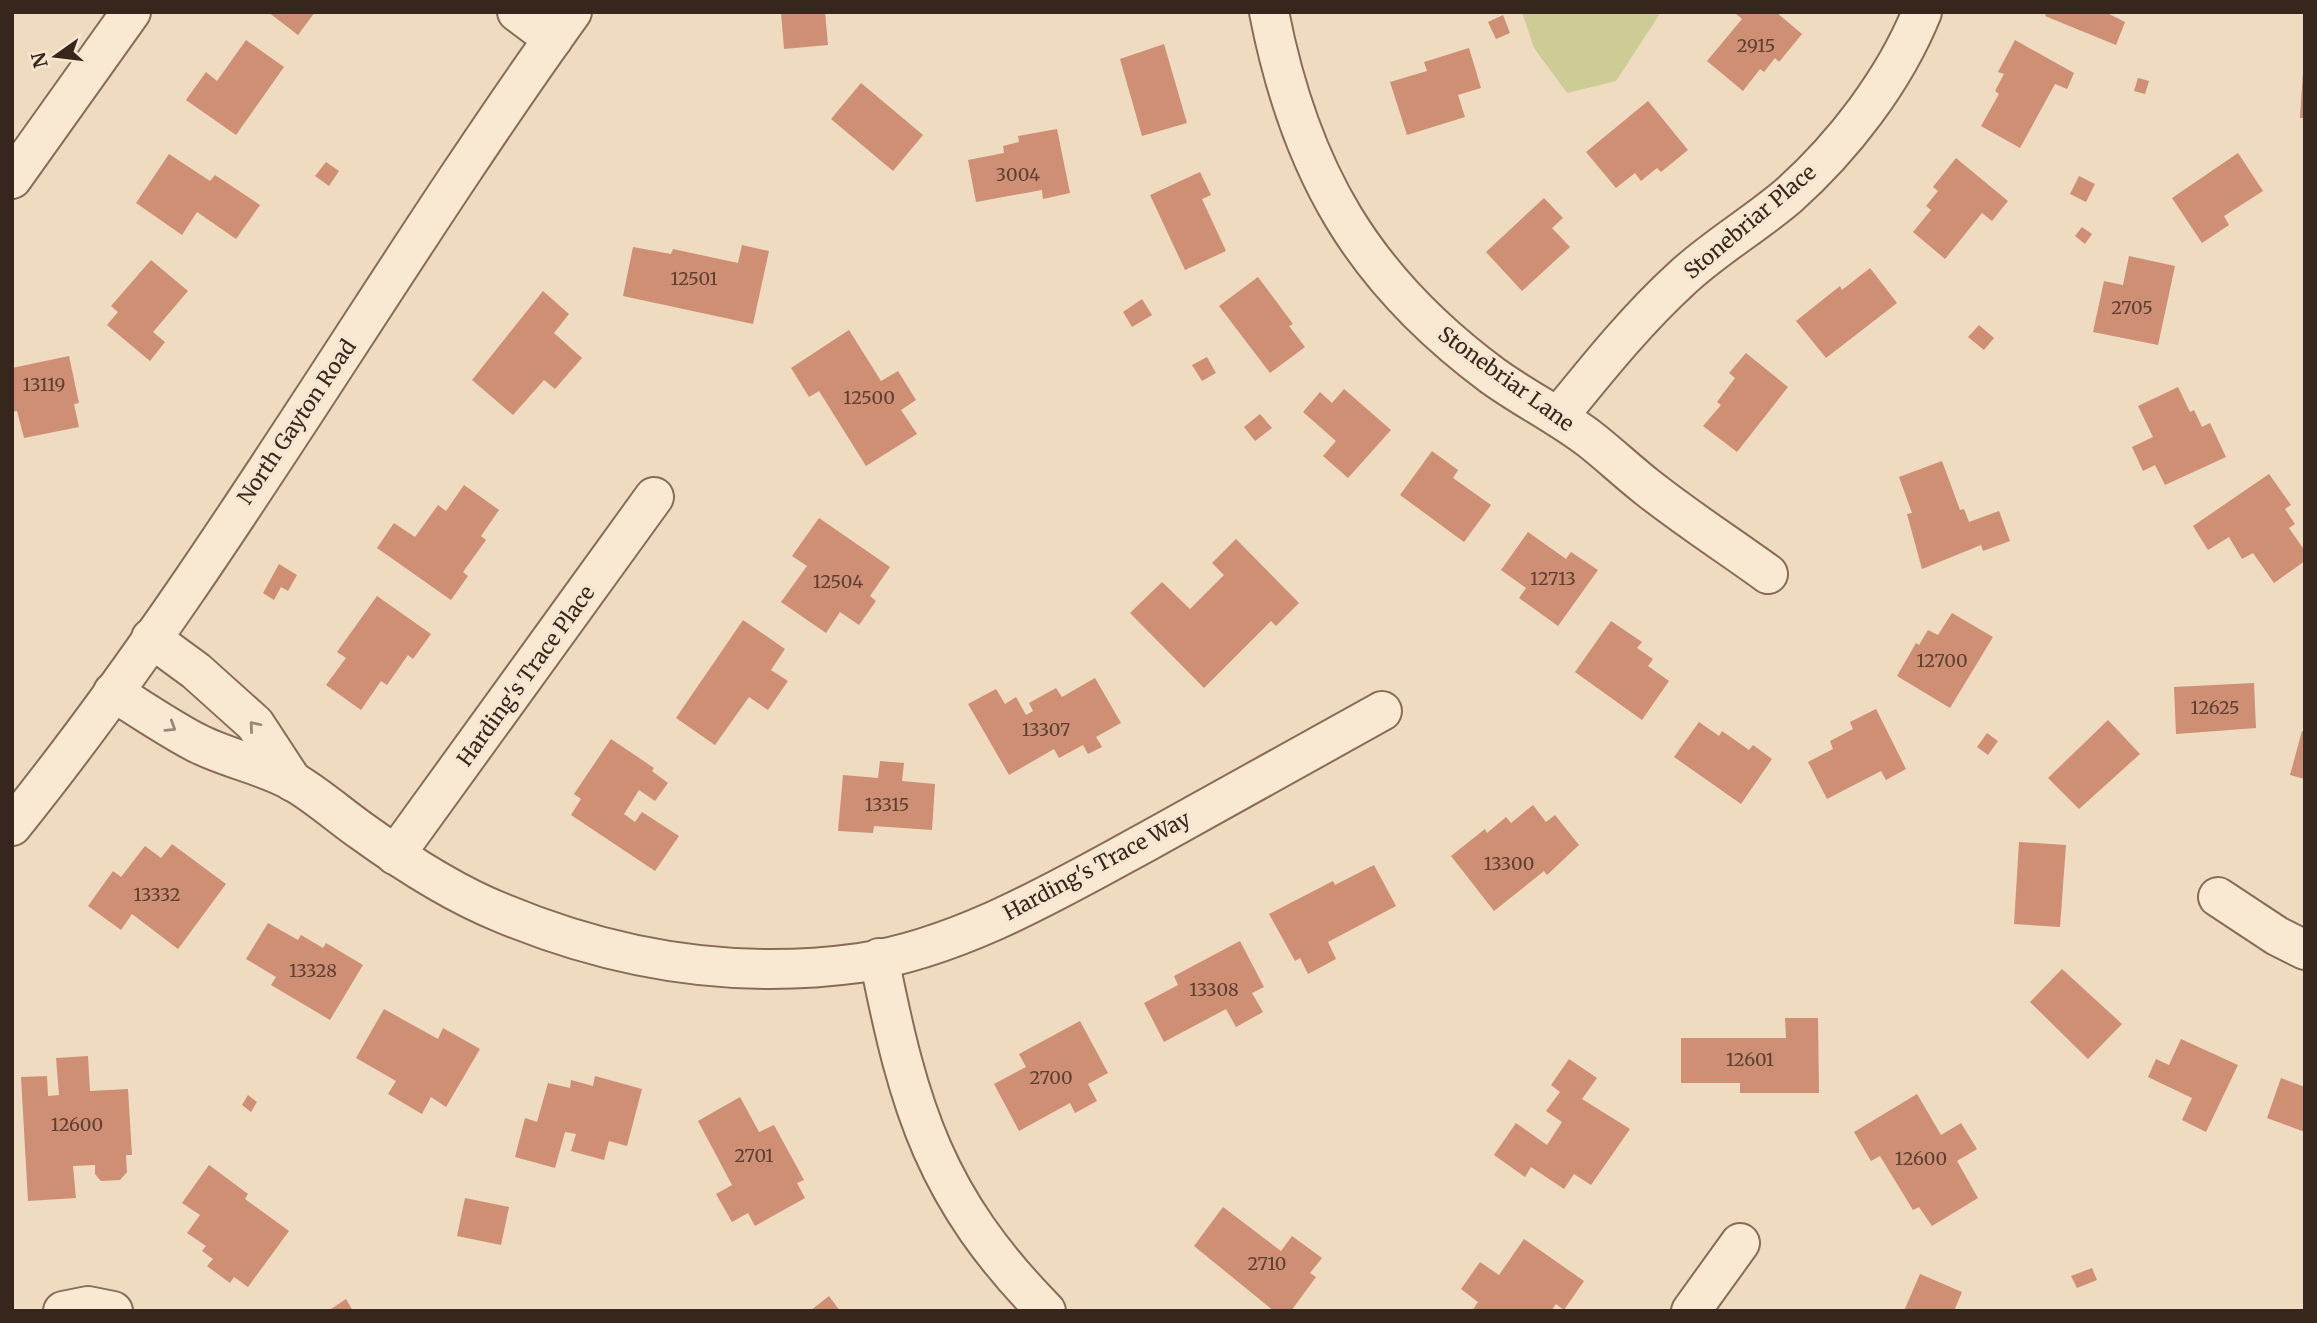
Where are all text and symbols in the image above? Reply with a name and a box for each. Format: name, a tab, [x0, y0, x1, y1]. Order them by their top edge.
north arrow	[21, 21, 91, 91]
house number: 2915	[1737, 34, 1775, 57]
text: N	[26, 50, 53, 70]
street label: Stonebriar Place	[1678, 159, 1821, 285]
house number: 3004	[996, 163, 1040, 186]
house number: 12501	[670, 267, 718, 290]
house number: 2705	[2111, 296, 2153, 319]
street label: Stonebriar Lane	[1433, 320, 1580, 437]
street label: North Gayton Road	[231, 334, 362, 509]
house number: 13119	[23, 373, 65, 396]
house number: 12500	[843, 386, 895, 409]
house number: 12713	[1530, 567, 1576, 590]
house number: 12504	[813, 570, 863, 593]
street label: Harding's Trace Place	[451, 580, 600, 771]
house number: 12700	[1916, 649, 1968, 672]
house number: 12625	[2191, 696, 2239, 719]
house number: 13307	[1022, 718, 1070, 741]
one-way arrow	[164, 719, 177, 732]
one-way arrow	[250, 721, 262, 734]
house number: 13315	[865, 793, 909, 816]
street label: Harding's Trace Way	[999, 805, 1195, 926]
house number: 13300	[1484, 852, 1534, 875]
house number: 13332	[133, 883, 181, 906]
house number: 13328	[289, 959, 337, 982]
house number: 13308	[1189, 978, 1239, 1001]
house number: 12601	[1726, 1048, 1774, 1071]
house number: 2700	[1029, 1066, 1073, 1089]
house number: 12600	[51, 1113, 103, 1136]
house number: 2701	[735, 1144, 773, 1167]
house number: 12600	[1895, 1147, 1947, 1170]
house number: 2710	[1248, 1252, 1286, 1275]

